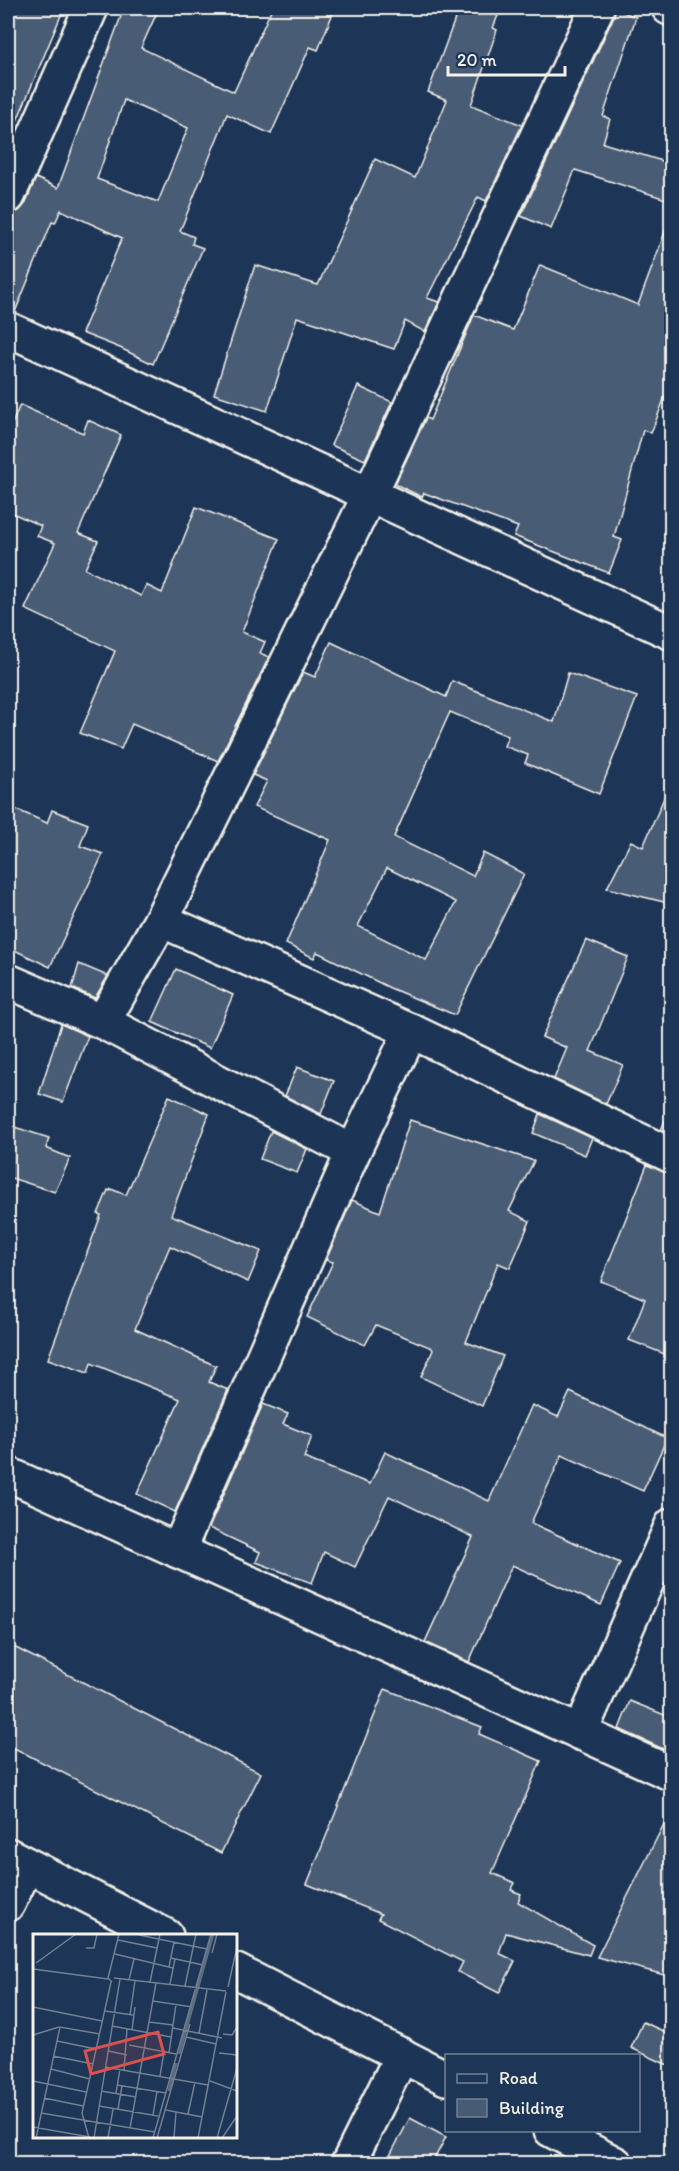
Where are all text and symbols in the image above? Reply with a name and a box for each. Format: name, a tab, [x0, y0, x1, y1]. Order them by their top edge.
scale bar	[448, 39, 565, 77]
text: 20 m	[457, 49, 497, 71]
inset map	[33, 1934, 237, 2138]
legend	[445, 2054, 640, 2132]
text: Road	[499, 2067, 538, 2089]
text: Building	[499, 2097, 565, 2119]

